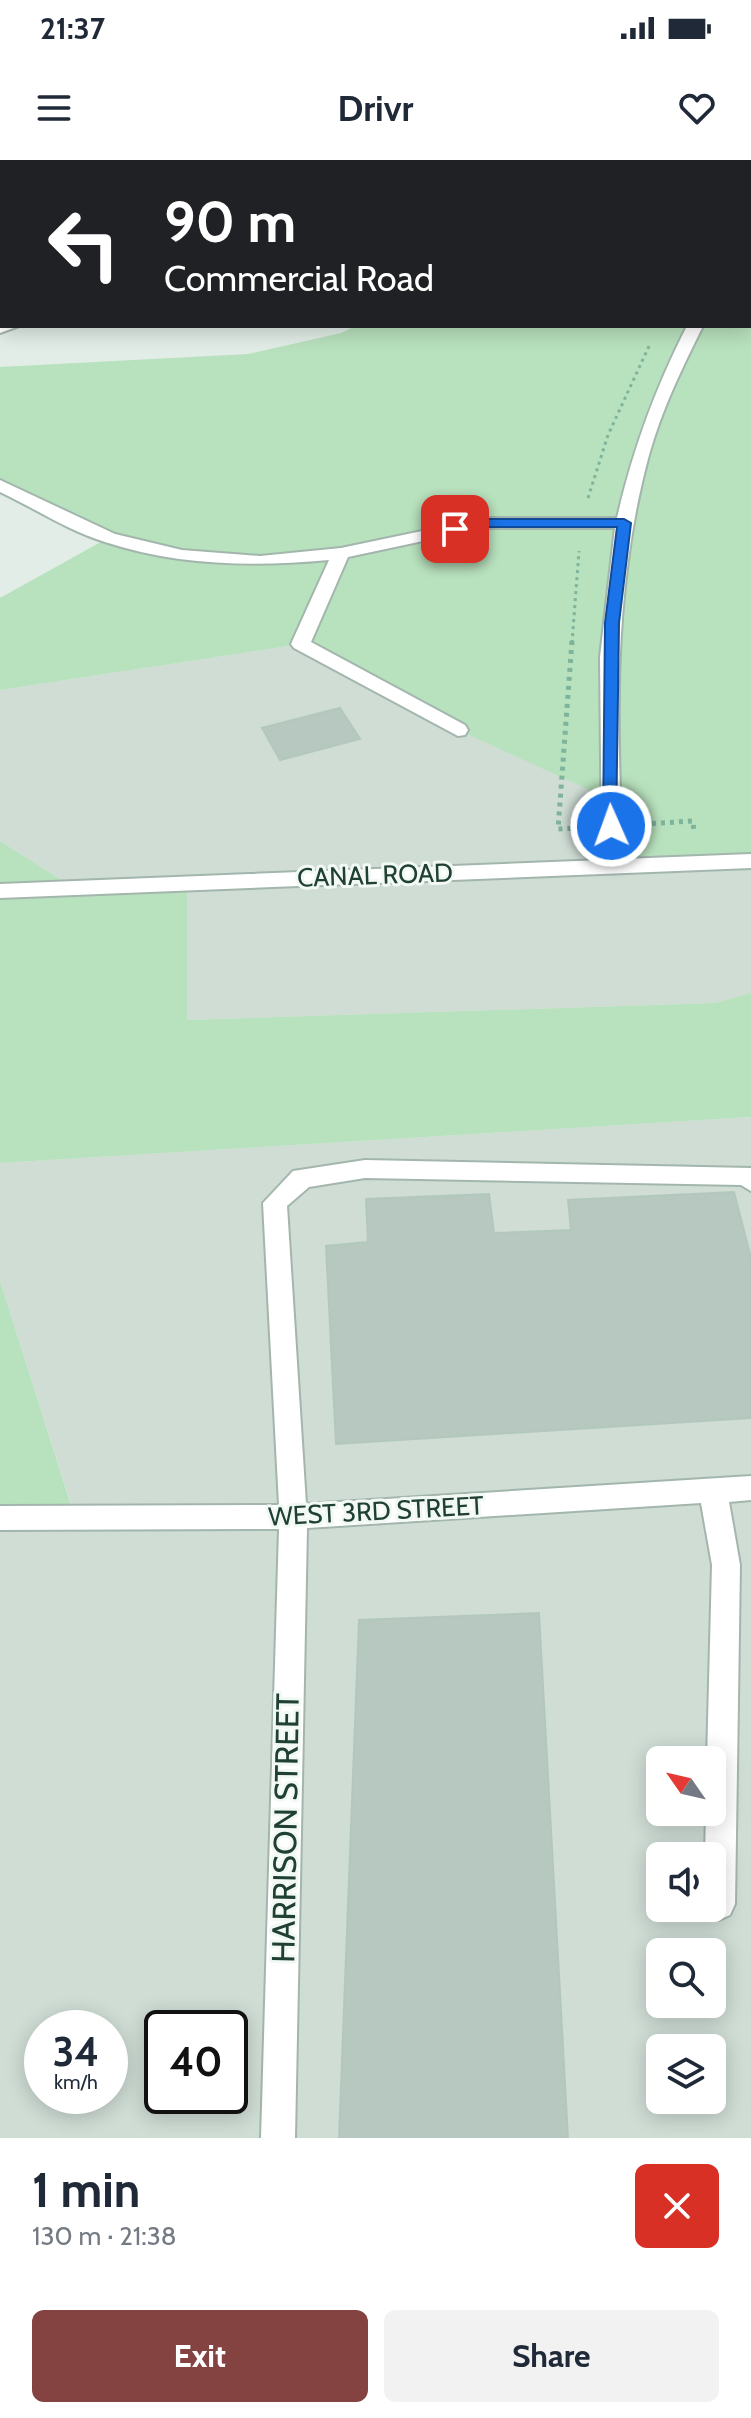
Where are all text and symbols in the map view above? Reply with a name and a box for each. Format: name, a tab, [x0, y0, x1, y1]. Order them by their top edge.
text: 21:37	[40, 10, 105, 47]
icon: menu	[32, 86, 76, 130]
text: Drivr	[338, 86, 413, 130]
icon: heart	[675, 86, 719, 130]
text: 90 m	[164, 188, 296, 256]
icon: left	[32, 192, 136, 296]
text: Commercial Road	[164, 256, 434, 300]
pin	[421, 495, 489, 563]
icon: arrive	[433, 507, 477, 551]
position arrow	[569, 784, 653, 868]
street label: CANAL ROAD	[297, 856, 453, 894]
street label: WEST 3RD STREET	[267, 1489, 485, 1533]
street label: HARRISON STREET	[263, 1693, 307, 1963]
north arrow	[646, 1746, 726, 1826]
map controls	[646, 1746, 726, 2114]
button: sound	[646, 1842, 726, 1922]
button: search	[646, 1938, 726, 2018]
speed limit sign: 40	[144, 2010, 248, 2114]
text: 34	[53, 2027, 99, 2076]
button: layers	[646, 2034, 726, 2114]
text: km/h	[54, 2070, 98, 2094]
text: 1 min	[32, 2161, 140, 2219]
button: close	[635, 2164, 719, 2248]
text: 130 m · 21:38	[32, 2220, 177, 2252]
button: Exit	[32, 2310, 368, 2402]
button: Share	[384, 2310, 719, 2402]

